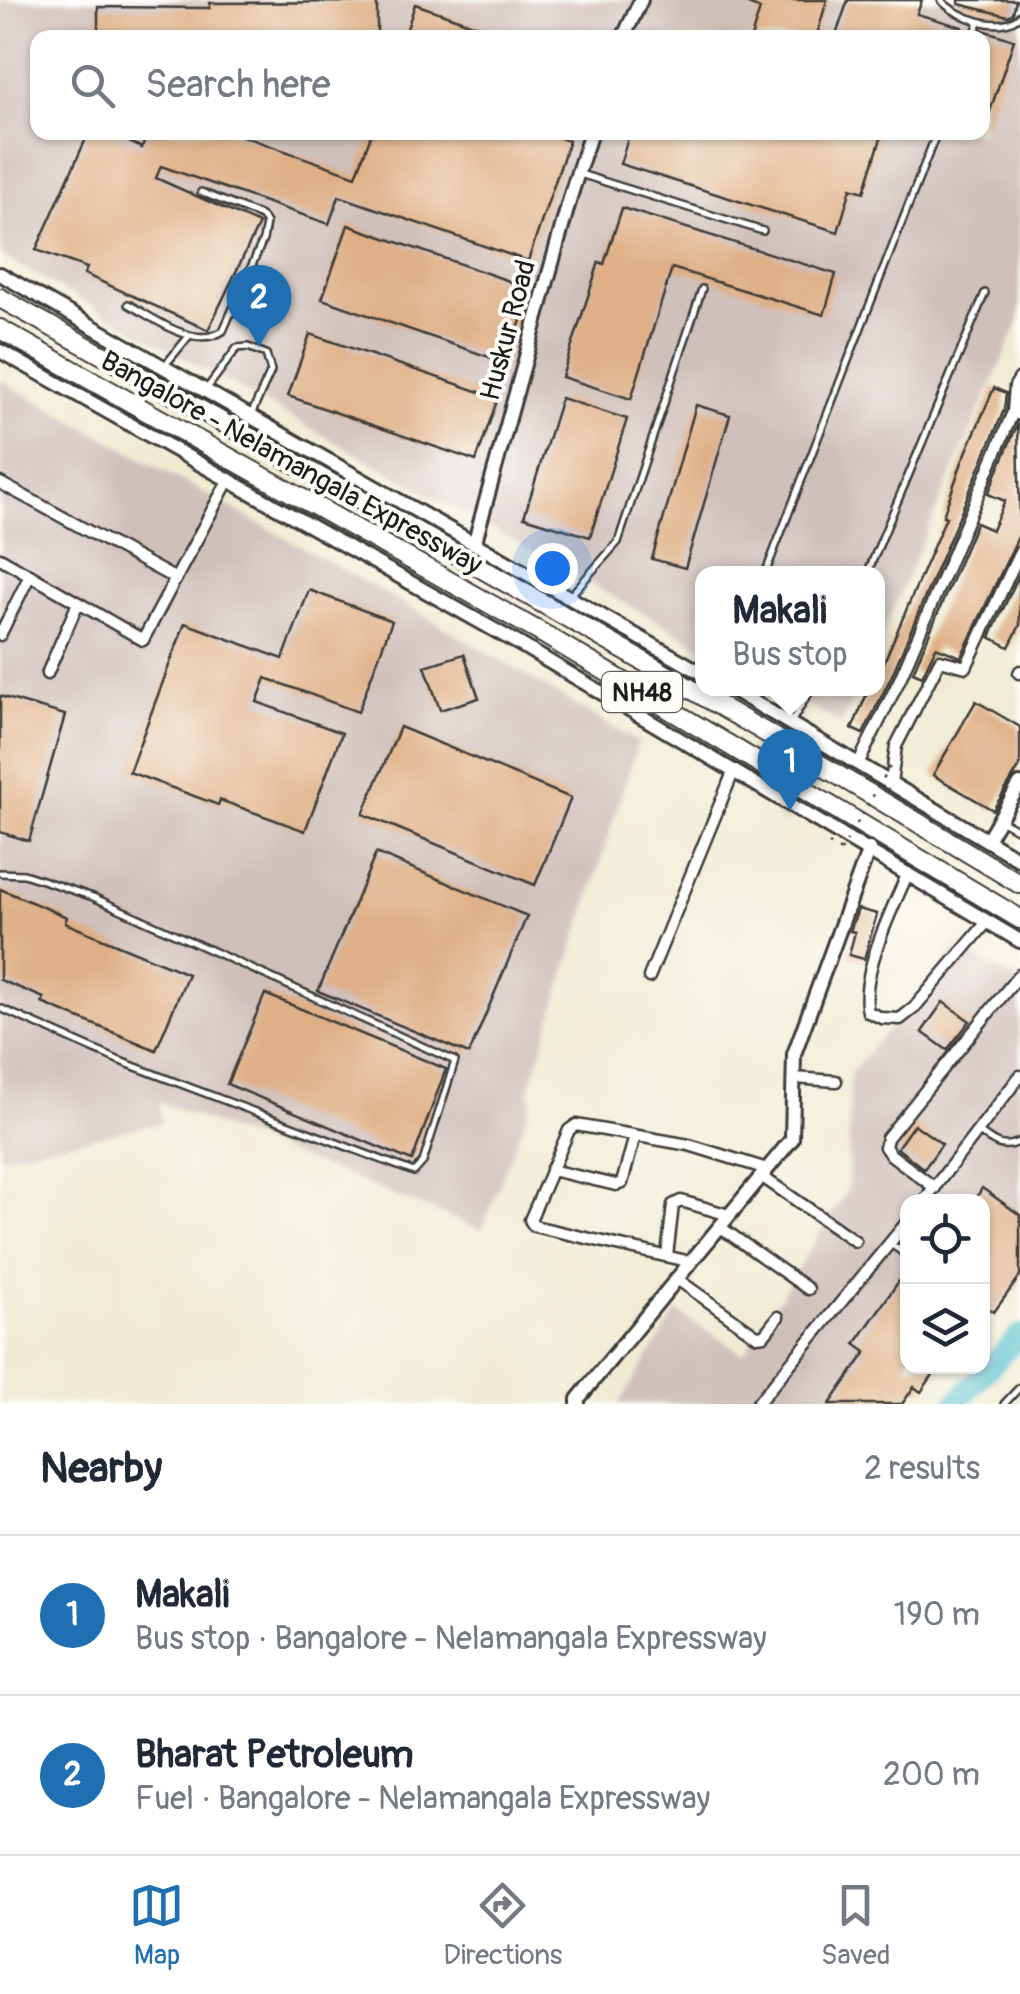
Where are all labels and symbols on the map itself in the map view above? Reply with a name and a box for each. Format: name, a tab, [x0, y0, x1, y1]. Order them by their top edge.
street label: Huskur Road	[473, 256, 544, 405]
pin: 2	[226, 264, 292, 347]
street label: Bangalore - Nelamangala Expressway	[94, 344, 488, 583]
your location	[527, 543, 578, 594]
road number: NH48	[602, 672, 682, 712]
pin: 1	[758, 728, 822, 811]

